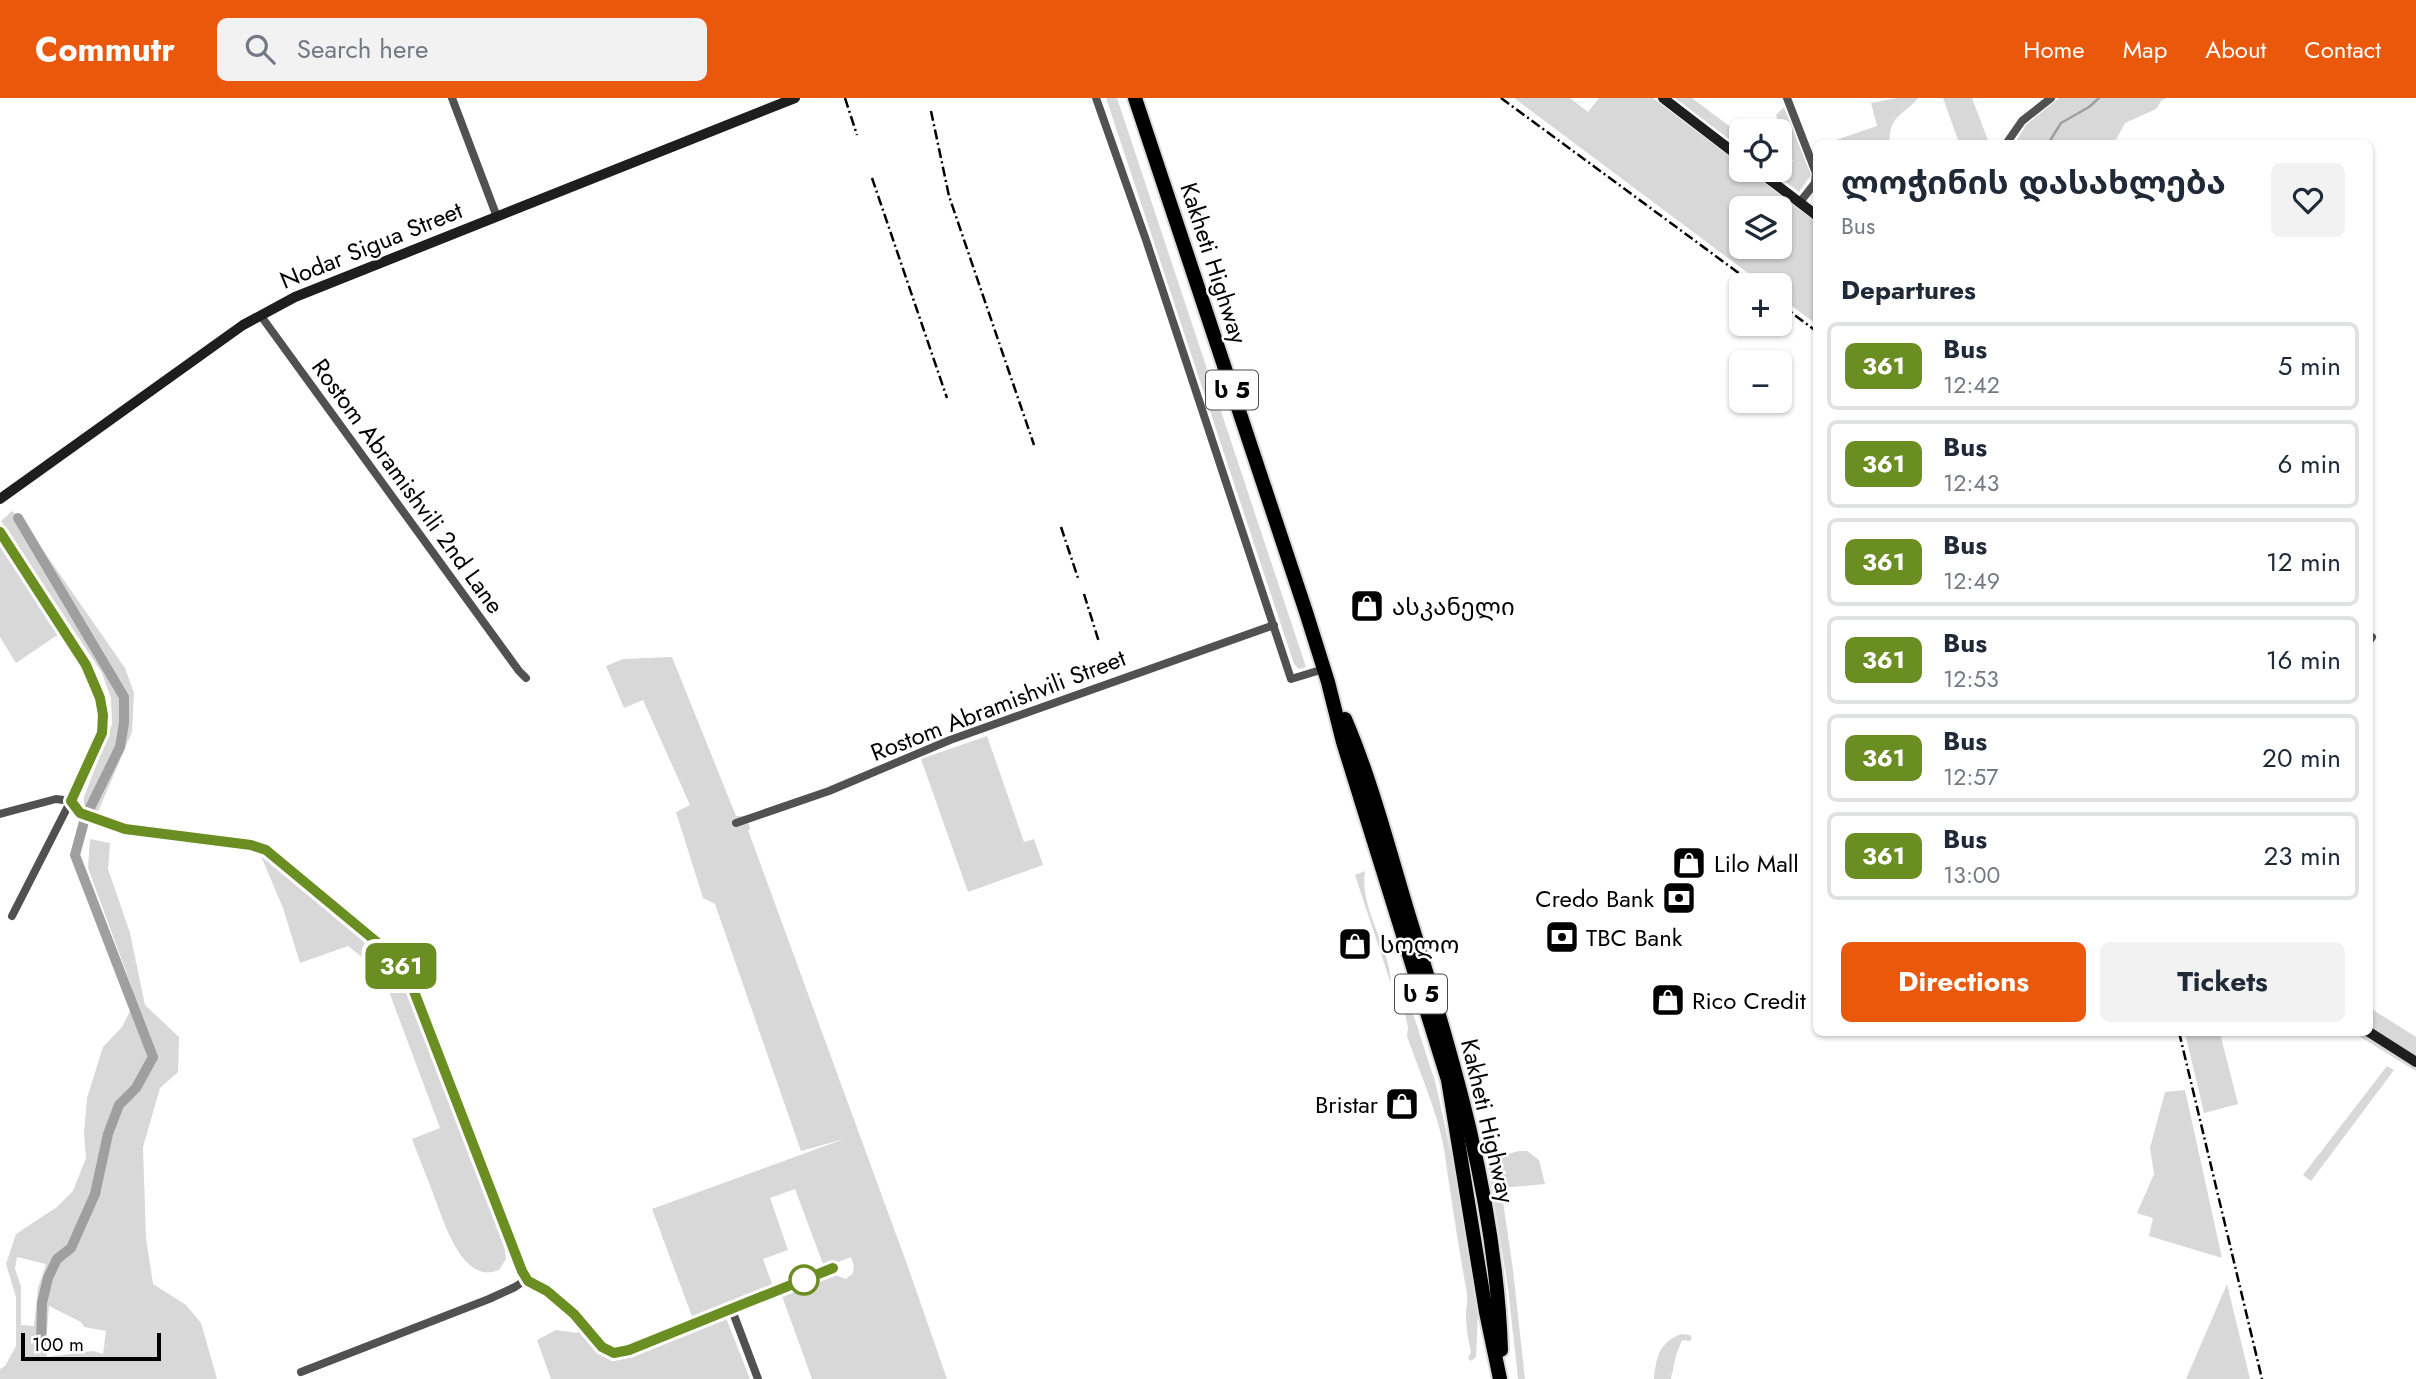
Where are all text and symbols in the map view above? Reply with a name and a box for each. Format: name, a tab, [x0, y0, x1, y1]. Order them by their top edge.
search box	[217, 18, 707, 81]
text: Commutr	[35, 26, 175, 73]
icon: search	[241, 30, 279, 68]
text: Search here	[297, 30, 428, 68]
text: Home	[2023, 32, 2085, 67]
text: Map	[2123, 32, 2167, 67]
text: About	[2205, 32, 2266, 67]
text: Contact	[2304, 32, 2381, 67]
map controls	[1729, 119, 1792, 413]
button: locate	[1729, 119, 1792, 182]
text: ლოჭინის დასახლება	[1841, 159, 2226, 206]
button: heart	[2271, 163, 2345, 237]
street label: Kakheti Highway	[1171, 178, 1257, 349]
street label: Nodar Sigua Street	[274, 192, 468, 298]
button: layers	[1729, 196, 1792, 259]
text: Bus	[1841, 209, 1875, 243]
text: Departures	[1841, 271, 1976, 309]
button: +	[1729, 273, 1792, 336]
text: Bus	[1943, 330, 1987, 368]
text: 5 min	[2278, 347, 2341, 385]
text: 361	[1862, 348, 1905, 383]
button: −	[1729, 350, 1792, 413]
street label: Rostom Abramishvili 2nd Lane	[303, 351, 513, 621]
text: 12:42	[1943, 368, 2000, 402]
road number: ს 5	[1206, 370, 1258, 410]
text: Bus	[1943, 428, 1987, 466]
text: 6 min	[2278, 445, 2341, 483]
text: 361	[1862, 446, 1905, 481]
text: 12:43	[1943, 466, 1999, 500]
text: Bus	[1943, 526, 1987, 564]
text: 12 min	[2266, 543, 2341, 581]
text: 361	[1862, 544, 1905, 579]
text: 12:49	[1943, 564, 2000, 598]
shop icon: ასკანელი	[1348, 587, 1386, 625]
place label: ასკანელი	[1392, 589, 1515, 624]
text: Bus	[1943, 624, 1987, 662]
street label: Rostom Abramishvili Street	[865, 640, 1131, 770]
text: 16 min	[2266, 641, 2341, 679]
text: 361	[1862, 642, 1905, 677]
text: 12:53	[1943, 662, 1999, 696]
text: Bus	[1943, 722, 1987, 760]
text: 20 min	[2262, 739, 2341, 777]
text: 361	[1862, 740, 1905, 775]
text: 12:57	[1943, 760, 1998, 794]
text: Bus	[1943, 820, 1987, 858]
text: 23 min	[2264, 837, 2341, 875]
text: 361	[1862, 838, 1905, 873]
shop icon: Lilo Mall	[1670, 844, 1708, 882]
place label: Lilo Mall	[1714, 846, 1799, 881]
text: 13:00	[1943, 858, 2000, 892]
bank icon: Credo Bank	[1660, 879, 1698, 917]
place label: Credo Bank	[1535, 881, 1654, 916]
bank icon: TBC Bank	[1543, 918, 1581, 956]
place label: TBC Bank	[1586, 920, 1683, 955]
shop icon: სოლო	[1336, 925, 1374, 963]
place label: სოლო	[1380, 927, 1459, 962]
button: Directions	[1841, 942, 2086, 1022]
button: Tickets	[2100, 942, 2345, 1022]
line badge: 361	[361, 943, 441, 989]
text: 361	[379, 948, 423, 983]
road number: ს 5	[1395, 974, 1447, 1014]
shop icon: Rico Credit	[1649, 981, 1687, 1019]
place label: Rico Credit	[1692, 983, 1806, 1018]
street label: Kakheti Highway	[1452, 1035, 1524, 1207]
shop icon: Bristar	[1383, 1085, 1421, 1123]
place label: Bristar	[1315, 1087, 1379, 1122]
unlabelled marker	[789, 1265, 819, 1295]
scale bar	[21, 1330, 161, 1362]
text: 100 m	[32, 1331, 84, 1358]

